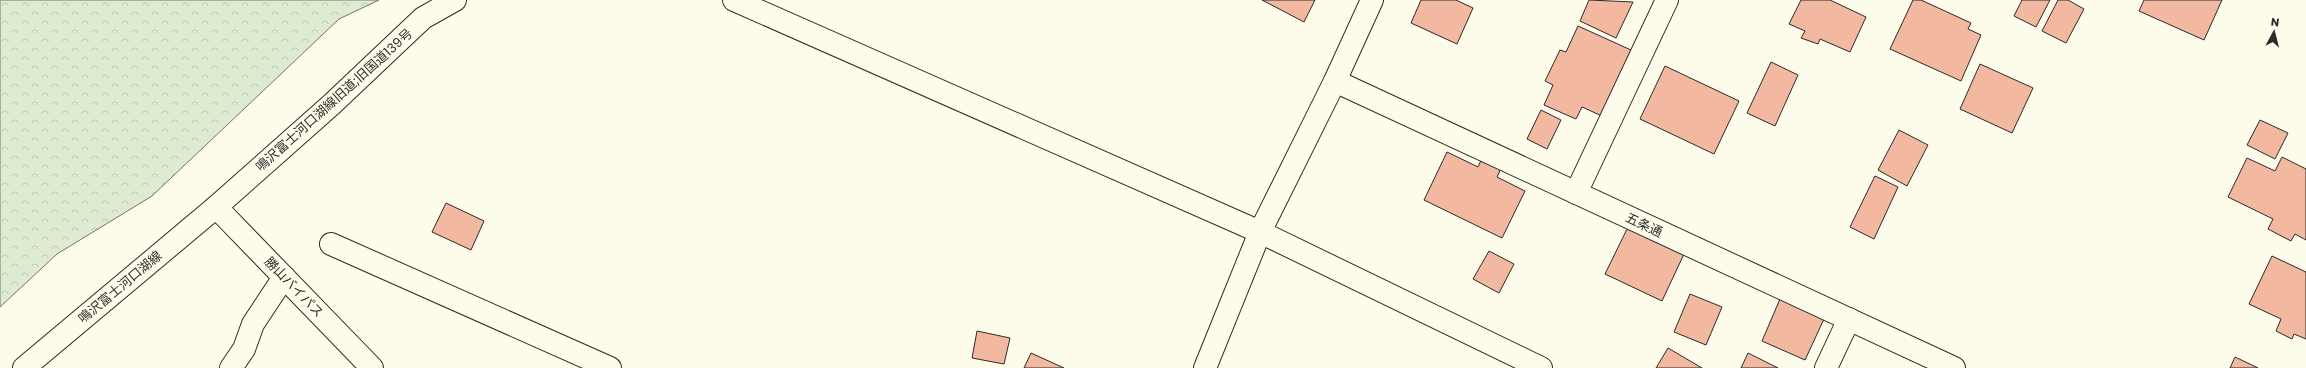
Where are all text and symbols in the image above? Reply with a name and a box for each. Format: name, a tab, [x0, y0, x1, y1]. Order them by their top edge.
north arrow	[2254, 12, 2294, 52]
text: N	[2270, 14, 2280, 31]
street label: 鳴沢富士河口湖線旧道;旧国道139号	[251, 24, 417, 176]
street label: 五条通	[1622, 208, 1666, 242]
street label: 鳴沢富士河口湖線	[74, 246, 166, 328]
street label: 勝山バイパス	[260, 252, 328, 322]

